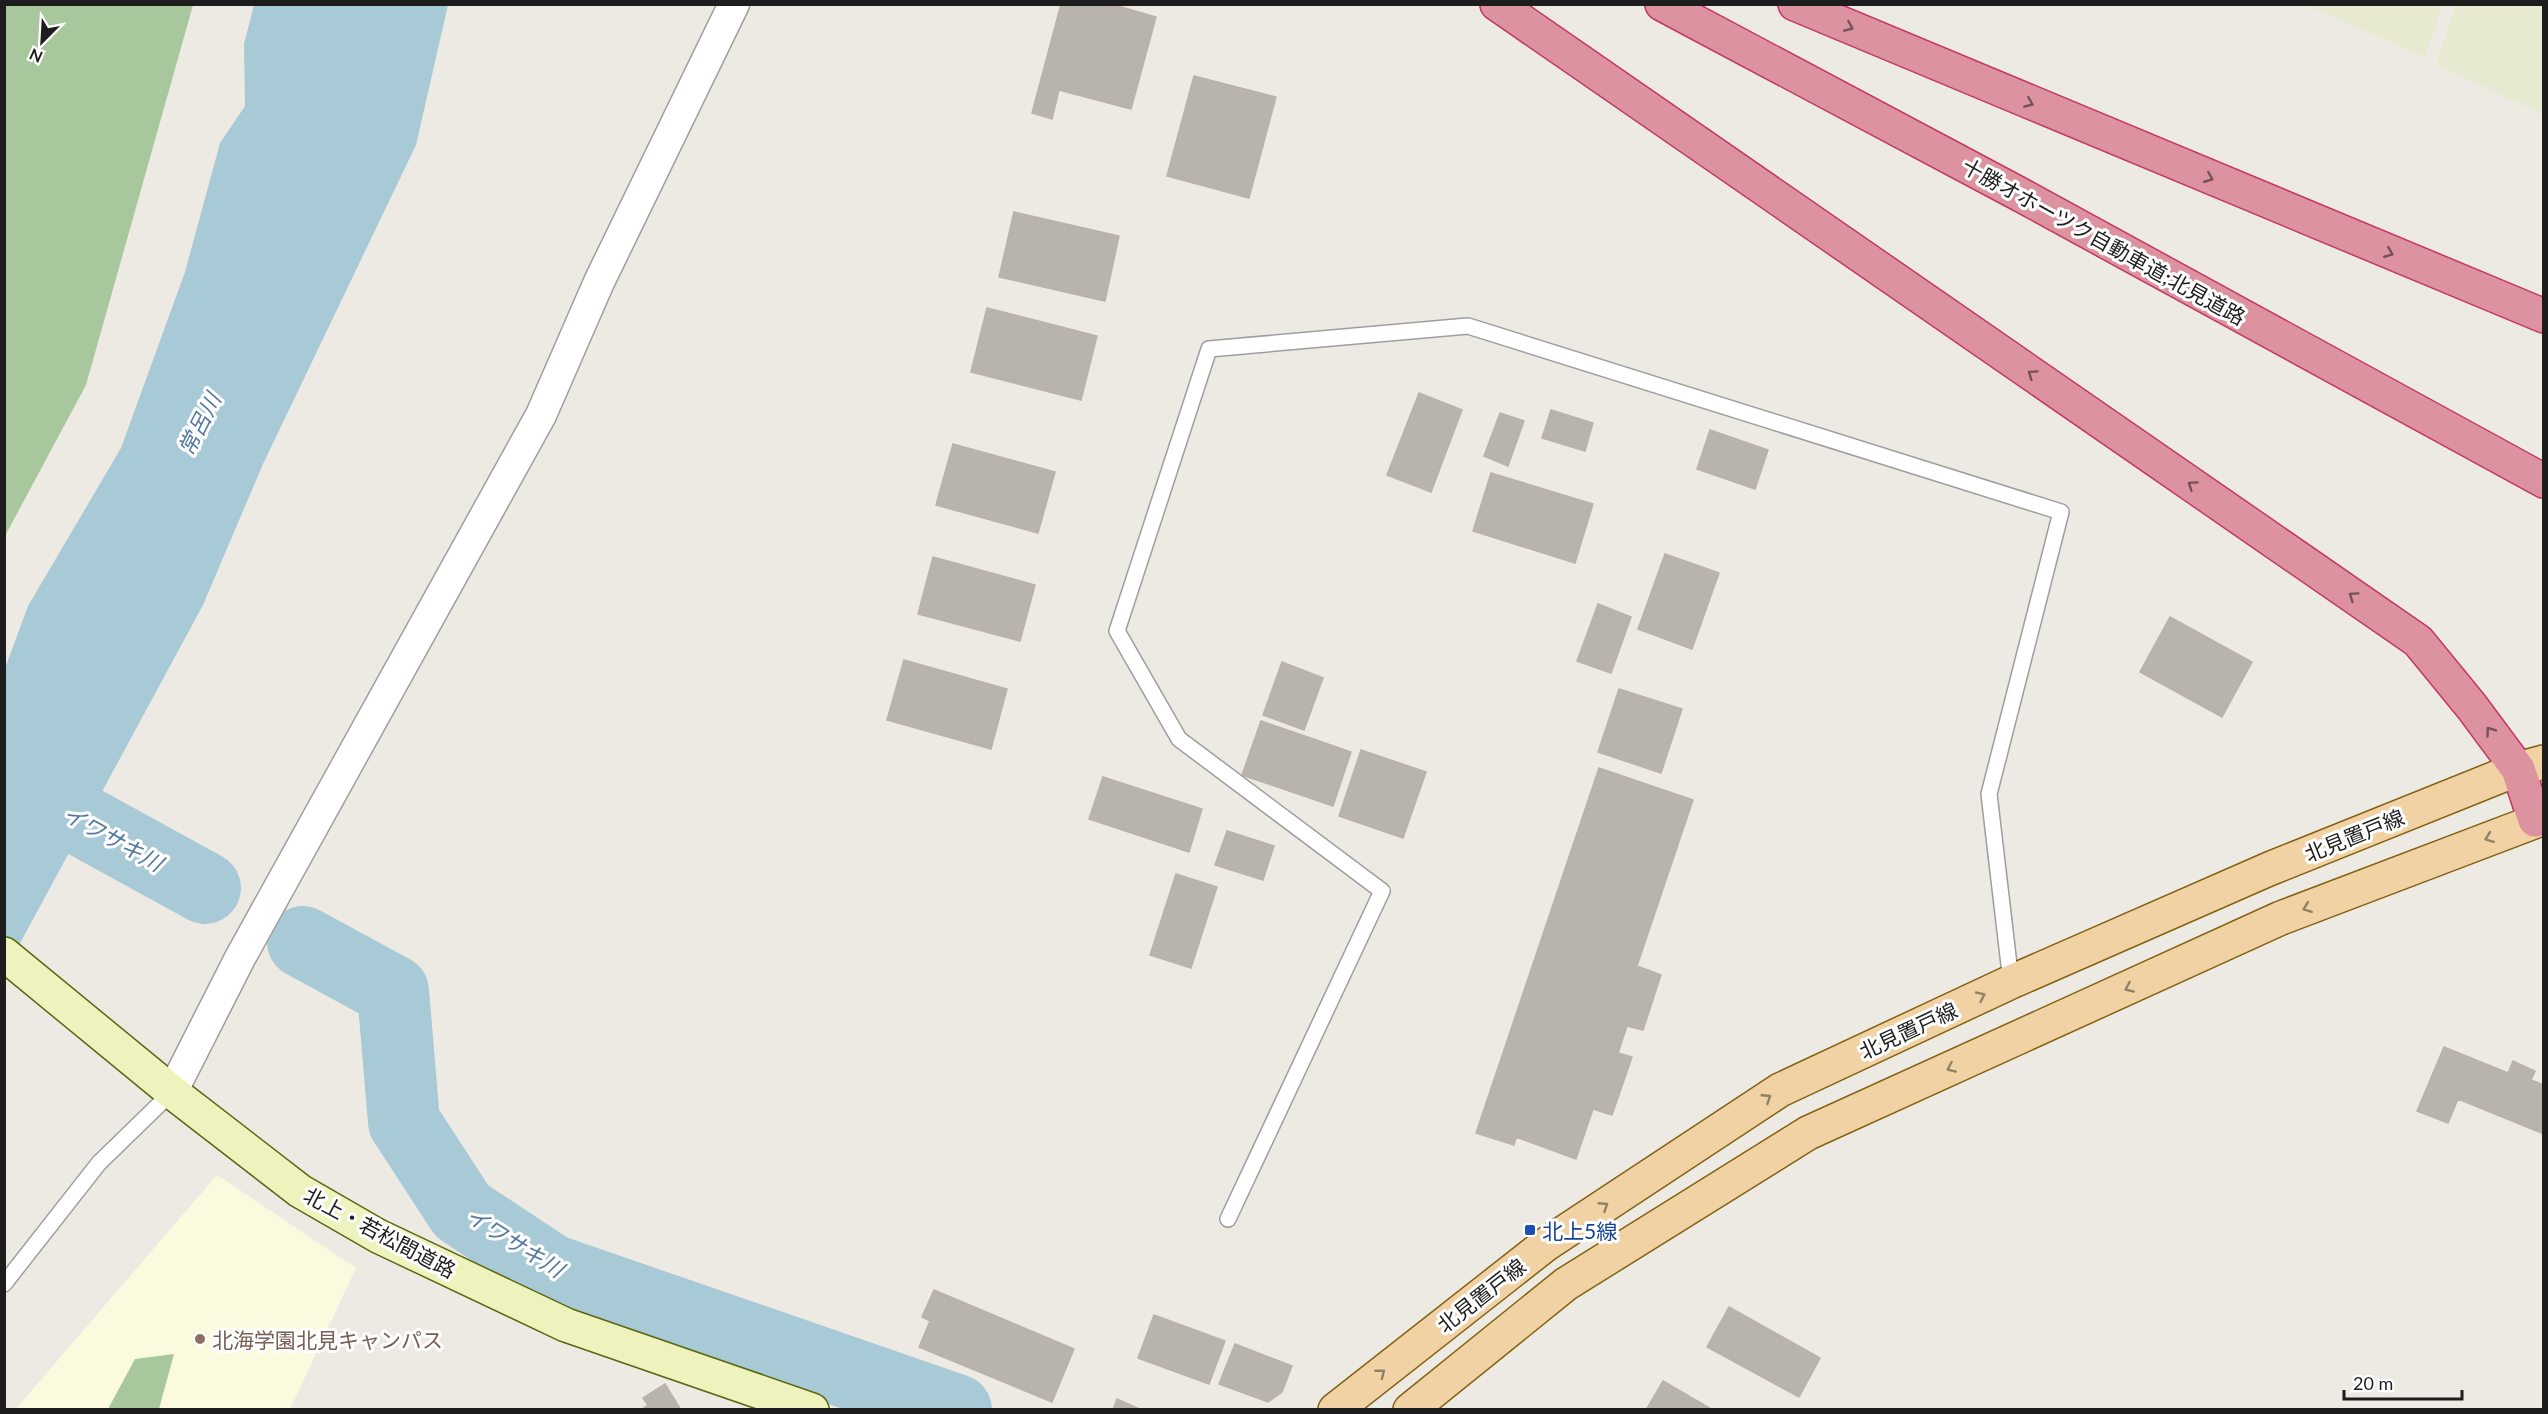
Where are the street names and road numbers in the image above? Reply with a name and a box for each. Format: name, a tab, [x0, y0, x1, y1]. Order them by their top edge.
street label: 十勝オホーツク自動車道;北見道路	[1958, 152, 2250, 330]
street label: 北見置戸線	[2301, 804, 2407, 866]
street label: 北見置戸線	[1855, 996, 1961, 1064]
street label: 北上・若松間道路	[300, 1182, 460, 1282]
street label: 北見置戸線	[1432, 1253, 1530, 1337]

